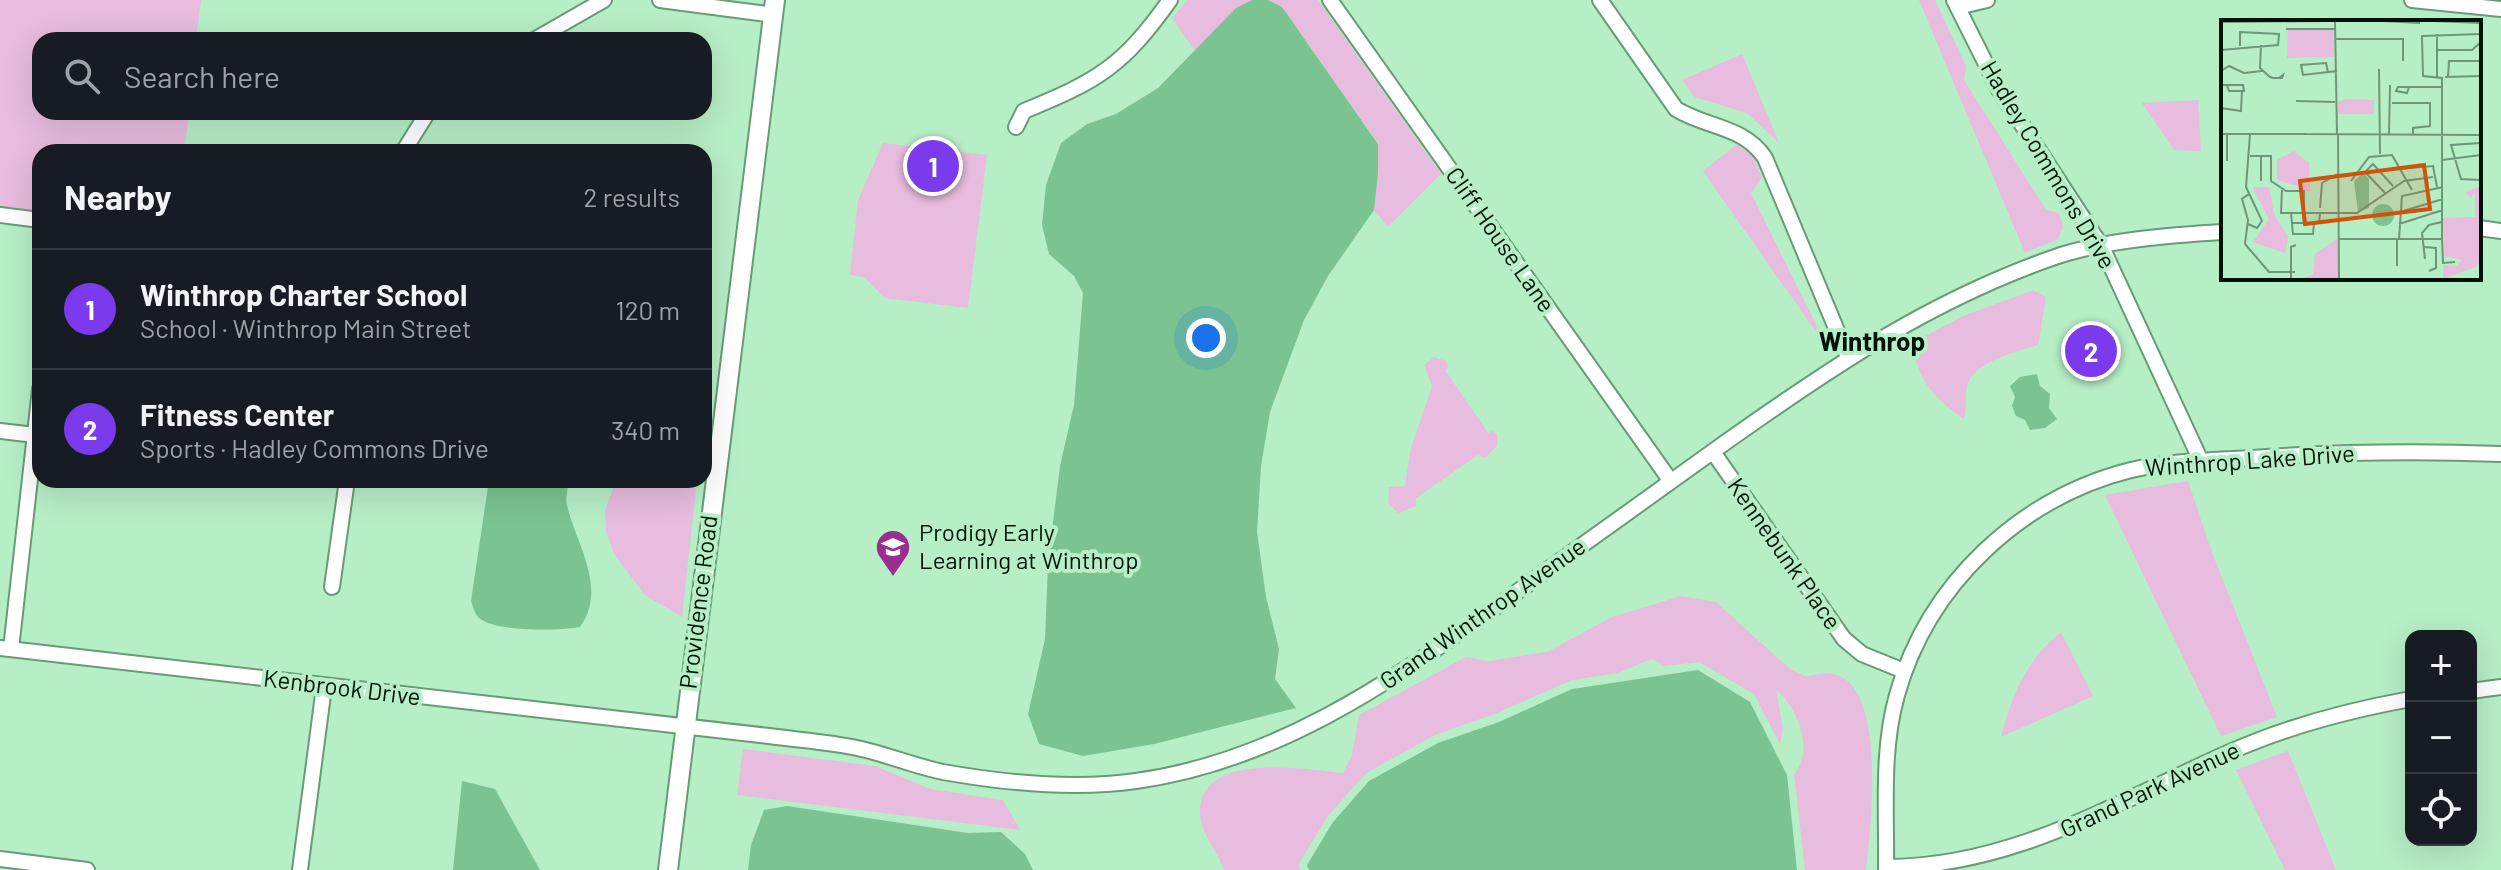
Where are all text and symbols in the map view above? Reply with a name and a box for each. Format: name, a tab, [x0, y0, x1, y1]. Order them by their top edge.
inset map	[2221, 20, 2481, 280]
search box	[32, 32, 712, 120]
icon: search	[60, 54, 104, 98]
street label: Hadley Commons Drive	[1976, 55, 2123, 274]
text: Search here	[124, 58, 280, 94]
pin: 1	[907, 136, 959, 196]
street label: Cliff House Lane	[1441, 161, 1562, 317]
text: Nearby	[64, 176, 172, 217]
text: 2 results	[584, 181, 680, 212]
text: Winthrop Charter School	[140, 276, 467, 312]
text: 1	[85, 294, 95, 325]
text: 120 m	[616, 294, 680, 325]
text: School · Winthrop Main Street	[140, 312, 471, 343]
your location	[1186, 318, 1226, 358]
pin: 2	[2065, 321, 2117, 381]
district label: Winthrop	[1819, 325, 1925, 356]
text: Fitness Center	[140, 396, 334, 432]
text: 2	[83, 414, 97, 445]
text: 340 m	[611, 414, 680, 445]
text: Sports · Hadley Commons Drive	[140, 432, 489, 463]
street label: Winthrop Lake Drive	[2144, 438, 2356, 481]
street label: Kennebunk Place	[1722, 472, 1848, 635]
street label: Providence Road	[672, 513, 723, 690]
place label: Prodigy Early Learning at Winthrop	[919, 517, 1138, 574]
school or university icon: Prodigy Early Learning at Winthrop	[874, 528, 912, 578]
street label: Grand Winthrop Avenue	[1374, 531, 1590, 695]
map controls	[2405, 630, 2477, 846]
button: +	[2405, 630, 2477, 702]
street label: Kenbrook Drive	[262, 662, 422, 711]
button: −	[2405, 702, 2477, 774]
street label: Grand Park Avenue	[2055, 734, 2244, 843]
button: locate	[2405, 774, 2477, 846]

